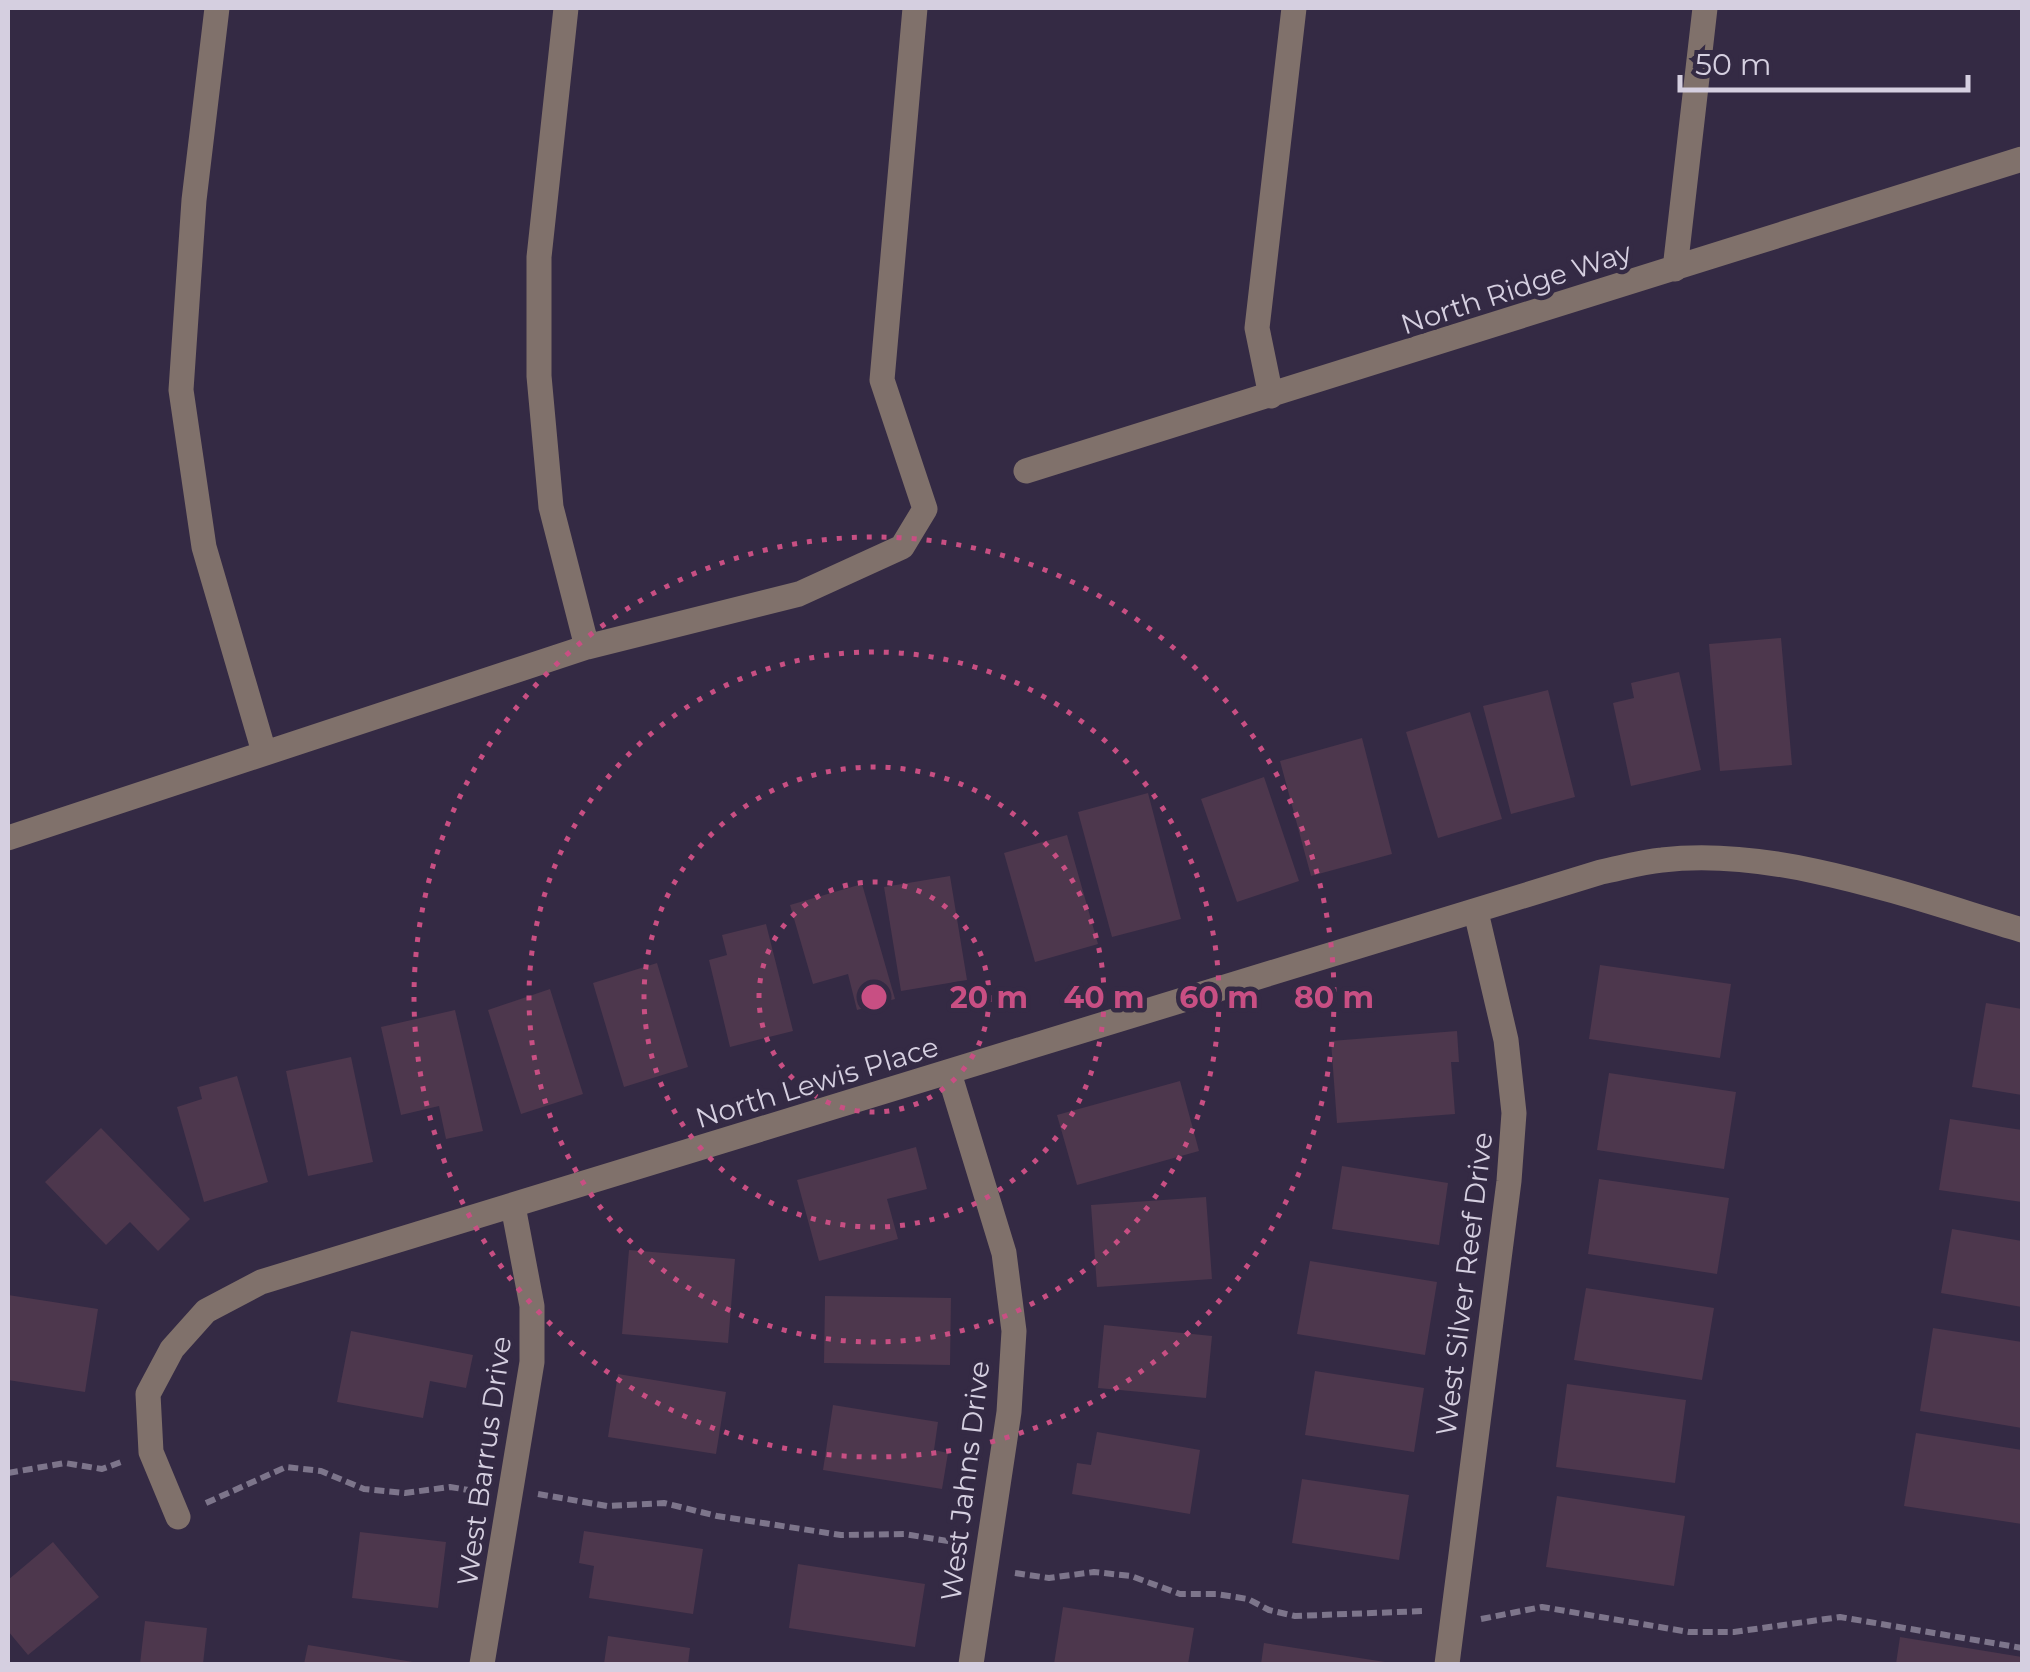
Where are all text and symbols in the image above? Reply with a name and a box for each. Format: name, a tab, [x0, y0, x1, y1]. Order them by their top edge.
scale bar	[1680, 30, 1968, 92]
text: 50 m	[1695, 46, 1772, 83]
street label: North Ridge Way	[1396, 234, 1636, 341]
centre of rings	[856, 979, 892, 1015]
text: 20 m	[950, 979, 1028, 1016]
text: 40 m	[1064, 979, 1145, 1016]
text: 60 m	[1179, 979, 1259, 1016]
text: 80 m	[1294, 979, 1374, 1016]
street label: North Lewis Place	[691, 1029, 943, 1135]
street label: West Silver Reef Drive	[1429, 1130, 1499, 1438]
street label: West Barrus Drive	[450, 1334, 518, 1588]
street label: West Jahns Drive	[933, 1359, 997, 1603]

